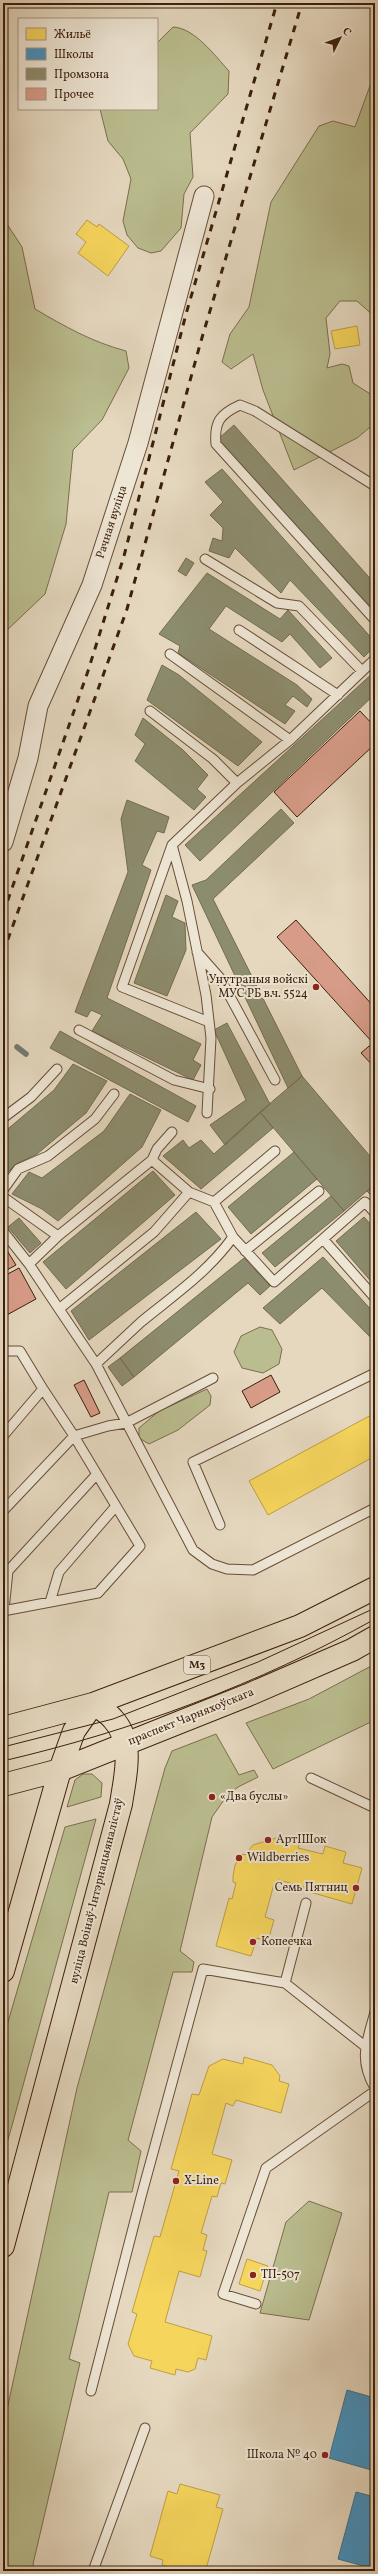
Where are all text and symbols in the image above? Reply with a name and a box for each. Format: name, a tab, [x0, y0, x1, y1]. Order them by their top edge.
legend	[18, 18, 158, 110]
north arrow	[320, 18, 360, 58]
text: С	[338, 25, 354, 40]
text: Жильё	[54, 27, 91, 43]
text: Школы	[54, 47, 94, 63]
text: Промзона	[54, 67, 109, 83]
text: Прочее	[54, 87, 94, 103]
street label: Рачная вуліца	[93, 483, 131, 561]
place label: Унутраныя войскі МУС РБ в.ч. 5524	[209, 972, 308, 1002]
marker: Унутраныя войскі МУС РБ в.ч. 5524	[311, 982, 321, 992]
road number: М3	[184, 1656, 210, 1674]
street label: праспект Чарняхоўскага	[126, 1684, 256, 1750]
place label: «Два буслы»	[220, 1789, 289, 1805]
marker: «Два буслы»	[207, 1792, 217, 1802]
street label: вуліца Воінаў-Інтэрнацыяналістаў	[66, 1796, 128, 1985]
place label: АртIШок	[276, 1832, 327, 1848]
marker: АртIШок	[263, 1835, 273, 1845]
place label: Wildberries	[247, 1850, 309, 1866]
marker: Wildberries	[234, 1853, 244, 1863]
place label: Семь Пятниц	[275, 1880, 349, 1896]
marker: Семь Пятниц	[351, 1883, 361, 1893]
place label: Копеечка	[261, 1934, 312, 1950]
marker: Копеечка	[248, 1937, 258, 1947]
place label: X-Line	[184, 2173, 219, 2189]
marker: X-Line	[171, 2176, 181, 2186]
place label: ТП-507	[261, 2267, 300, 2283]
marker: ТП-507	[248, 2270, 258, 2280]
place label: Школа № 40	[247, 2447, 317, 2463]
marker: Школа № 40	[320, 2450, 330, 2460]

